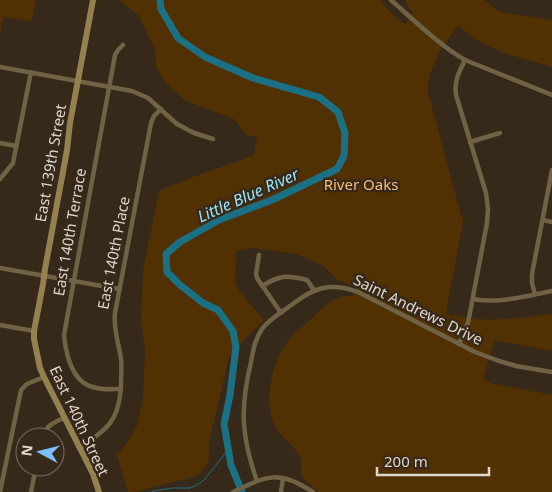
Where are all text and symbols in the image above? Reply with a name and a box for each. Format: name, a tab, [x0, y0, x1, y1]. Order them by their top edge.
street label: East 139th Street	[30, 102, 70, 223]
water label: Little Blue River	[194, 163, 303, 227]
street label: East 140th Terrace	[48, 166, 90, 297]
park label: River Oaks	[324, 174, 398, 194]
street label: East 140th Place	[92, 195, 134, 311]
street label: Saint Andrews Drive	[351, 269, 486, 349]
street label: East 140th Street	[46, 362, 114, 479]
north arrow	[15, 427, 65, 477]
text: N	[16, 444, 37, 457]
scale bar	[377, 444, 490, 476]
text: 200 m	[384, 451, 428, 471]

